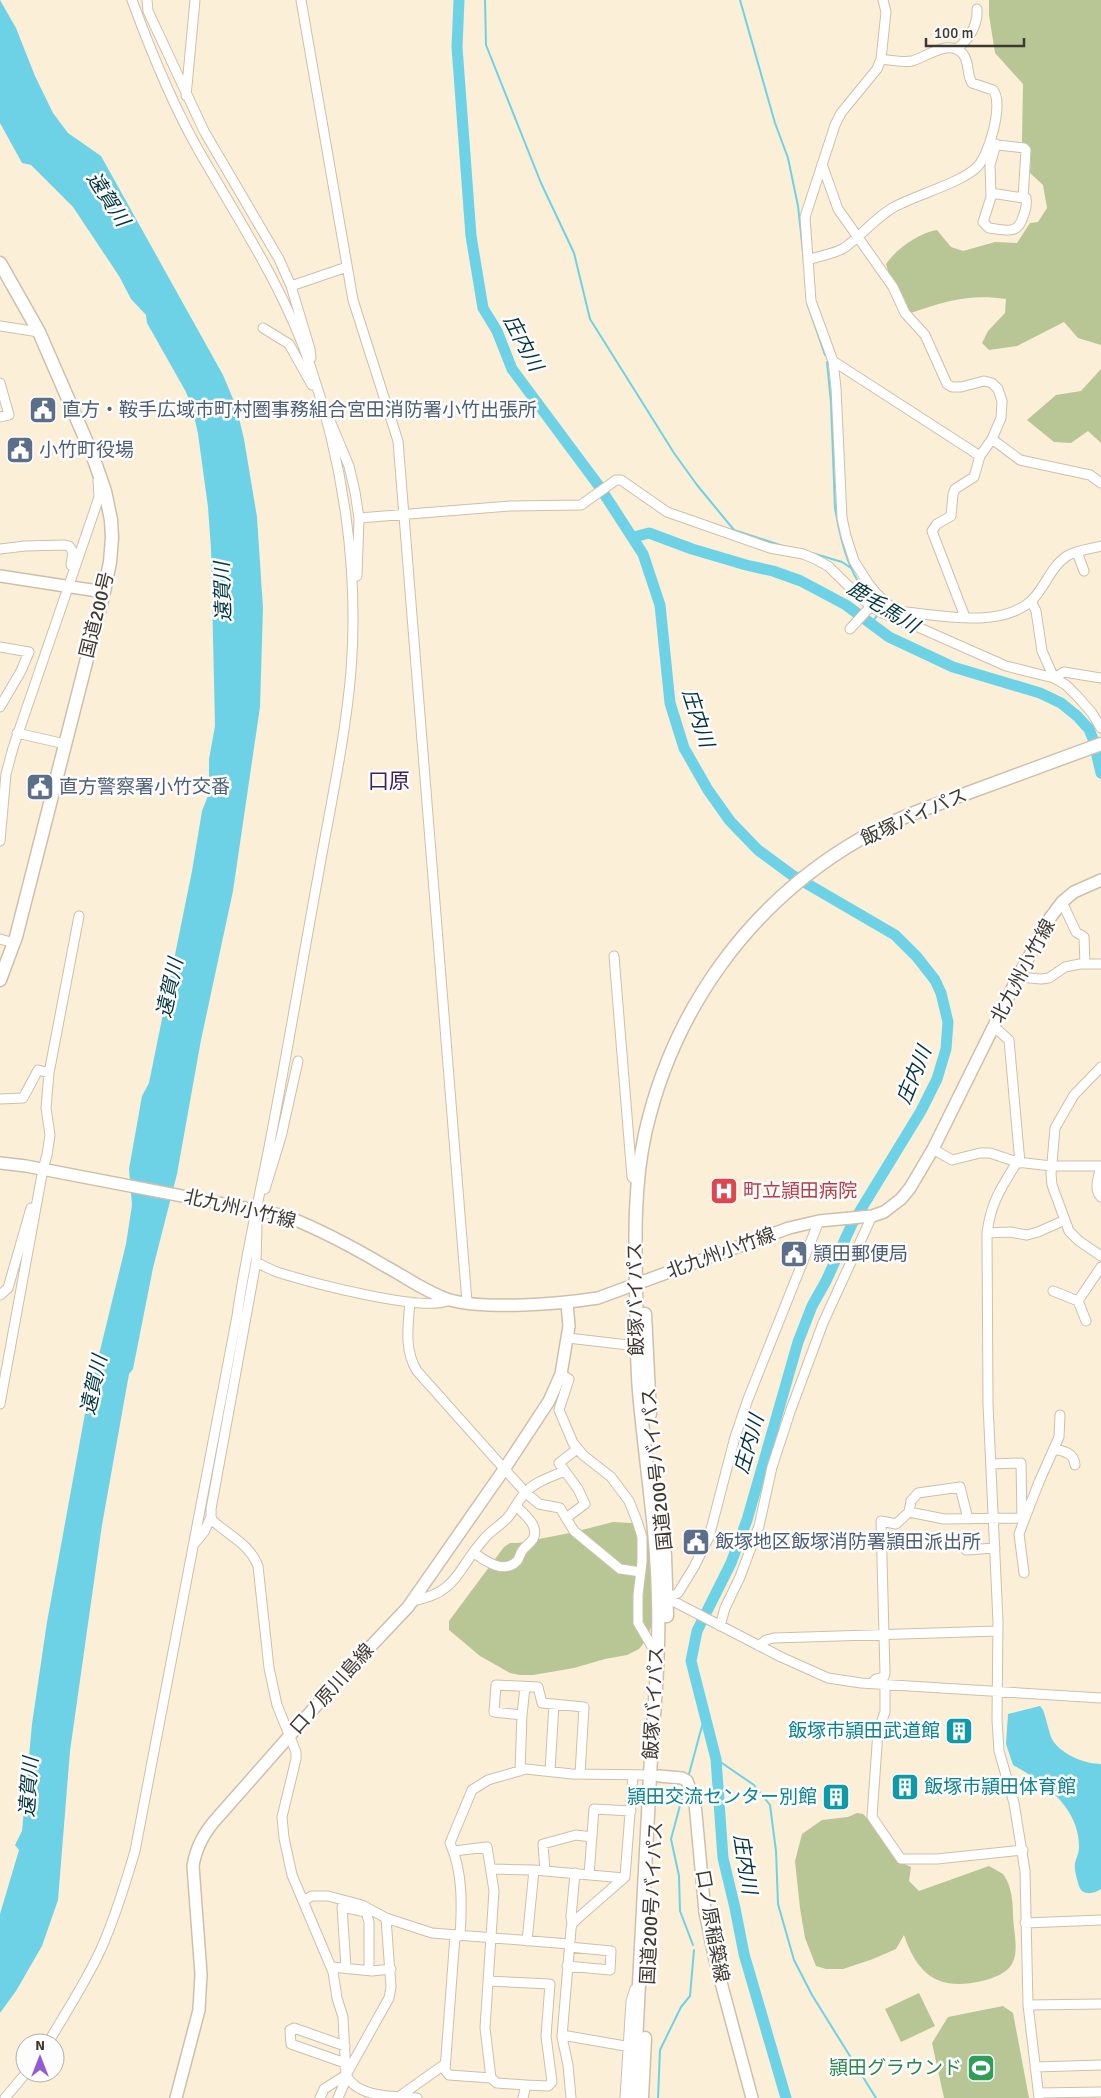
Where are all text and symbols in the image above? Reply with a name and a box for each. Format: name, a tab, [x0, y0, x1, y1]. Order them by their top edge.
scale bar	[926, 15, 1024, 47]
text: 100 m	[934, 24, 974, 42]
water label: 遠賀川	[81, 167, 136, 233]
water label: 庄内川	[498, 311, 549, 377]
public building icon: 直方・鞍手広域市町村圏事務組合宮田消防署小竹出張所	[28, 395, 58, 425]
place label: 直方・鞍手広域市町村圏事務組合宮田消防署小竹出張所	[62, 398, 537, 422]
public building icon: 小竹町役場	[5, 435, 35, 465]
place label: 小竹町役場	[39, 438, 134, 462]
water label: 遠賀川	[209, 560, 237, 622]
street label: 国道200号	[75, 570, 119, 660]
water label: 鹿毛馬川	[842, 575, 925, 640]
water label: 庄内川	[677, 686, 720, 752]
district label: 口原	[368, 768, 410, 794]
public building icon: 直方警察署小竹交番	[25, 772, 55, 802]
place label: 直方警察署小竹交番	[59, 775, 230, 799]
street label: 飯塚バイパス	[857, 783, 971, 851]
street label: 北九州小竹線	[986, 915, 1060, 1027]
water label: 遠賀川	[152, 954, 189, 1020]
water label: 庄内川	[891, 1041, 938, 1107]
hospital icon: 町立頴田病院	[709, 1176, 739, 1206]
place label: 町立頴田病院	[743, 1179, 857, 1203]
street label: 北九州小竹線	[182, 1184, 298, 1234]
street label: 北九州小竹線	[663, 1222, 779, 1284]
public building icon: 頴田郵便局	[779, 1239, 809, 1269]
street label: 飯塚バイパス	[623, 1242, 649, 1356]
place label: 頴田郵便局	[813, 1242, 908, 1266]
water label: 遠賀川	[76, 1351, 113, 1417]
street label: 国道200号バイパス	[637, 1386, 677, 1552]
water label: 庄内川	[729, 1410, 770, 1476]
public building icon: 飯塚地区飯塚消防署頴田派出所	[681, 1527, 711, 1557]
place label: 飯塚地区飯塚消防署頴田派出所	[715, 1530, 981, 1554]
street label: 口ノ原川島線	[285, 1639, 379, 1739]
street label: 飯塚バイパス	[639, 1646, 669, 1760]
building icon: 飯塚市頴田武道館	[944, 1716, 974, 1746]
place label: 飯塚市頴田武道館	[788, 1719, 940, 1743]
water label: 遠賀川	[14, 1754, 44, 1818]
building icon: 飯塚市頴田体育館	[890, 1772, 920, 1802]
place label: 飯塚市頴田体育館	[924, 1775, 1076, 1799]
building icon: 頴田交流センター別館	[821, 1782, 851, 1812]
place label: 頴田交流センター別館	[627, 1785, 817, 1809]
street label: 国道200号バイパス	[636, 1821, 668, 1985]
water label: 庄内川	[728, 1832, 762, 1898]
street label: 口ノ原稲築線	[690, 1868, 734, 1984]
north arrow	[15, 2033, 65, 2083]
text: N	[35, 2037, 45, 2054]
sports icon: 頴田グラウンド	[966, 2053, 996, 2083]
place label: 頴田グラウンド	[829, 2056, 962, 2080]

